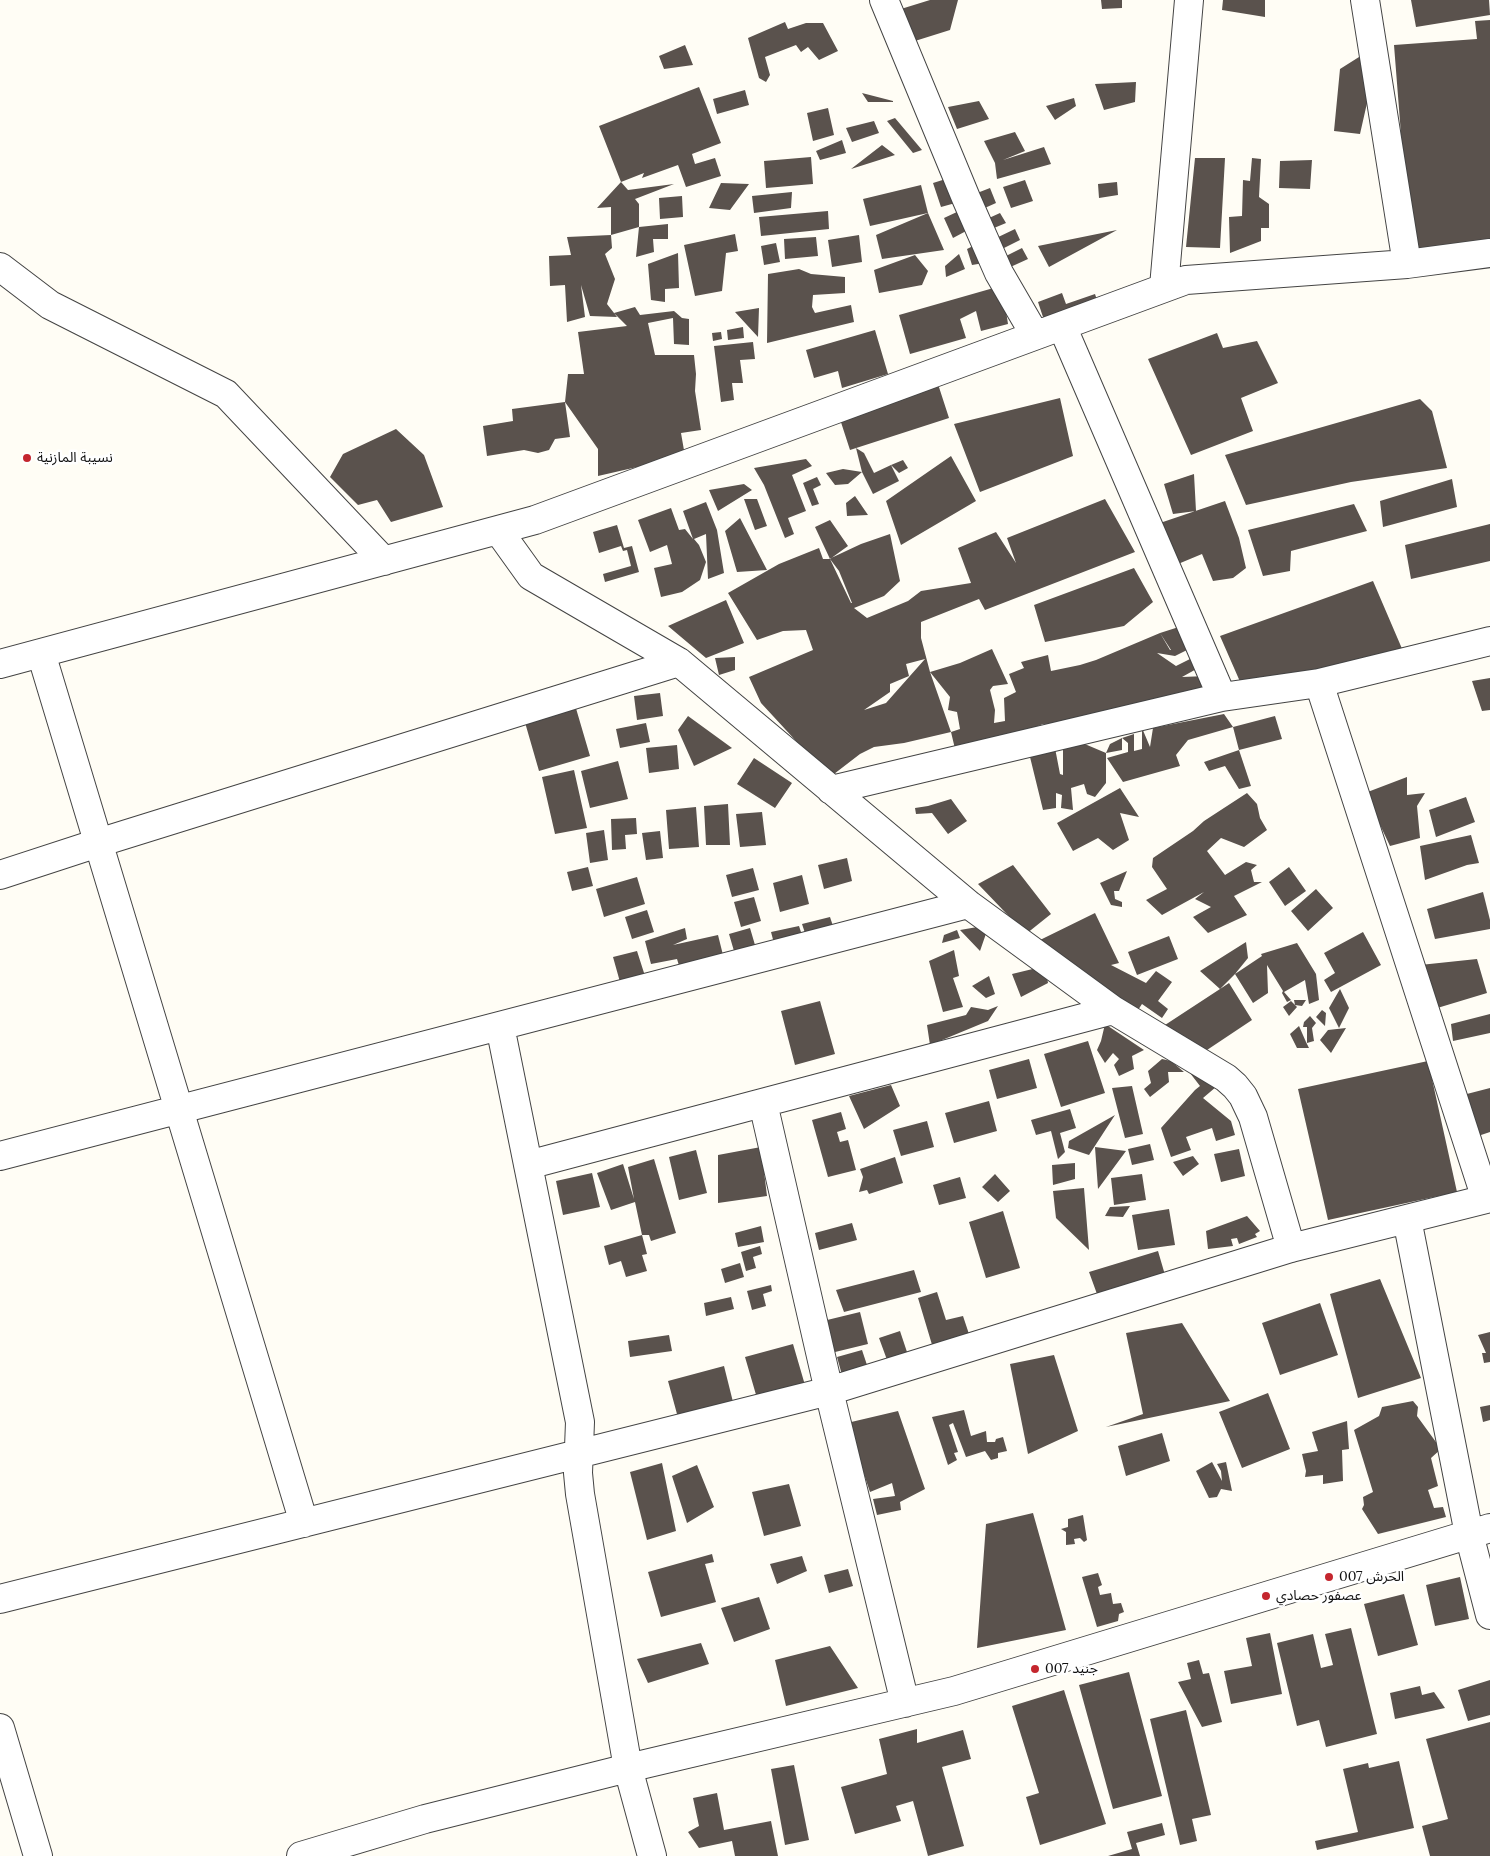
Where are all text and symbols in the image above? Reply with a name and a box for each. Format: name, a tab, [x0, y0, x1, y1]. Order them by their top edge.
place label: نسيبة المازنية	[37, 450, 113, 466]
marker: نسيبة المازنية	[21, 452, 33, 464]
place label: الحرش 007	[1339, 1569, 1404, 1585]
marker: الحرش 007	[1323, 1571, 1335, 1583]
place label: عصفور حصادي	[1276, 1588, 1362, 1604]
marker: عصفور حصادي	[1260, 1590, 1272, 1602]
place label: جنيد 007	[1045, 1661, 1098, 1677]
marker: جنيد 007	[1029, 1663, 1041, 1675]

